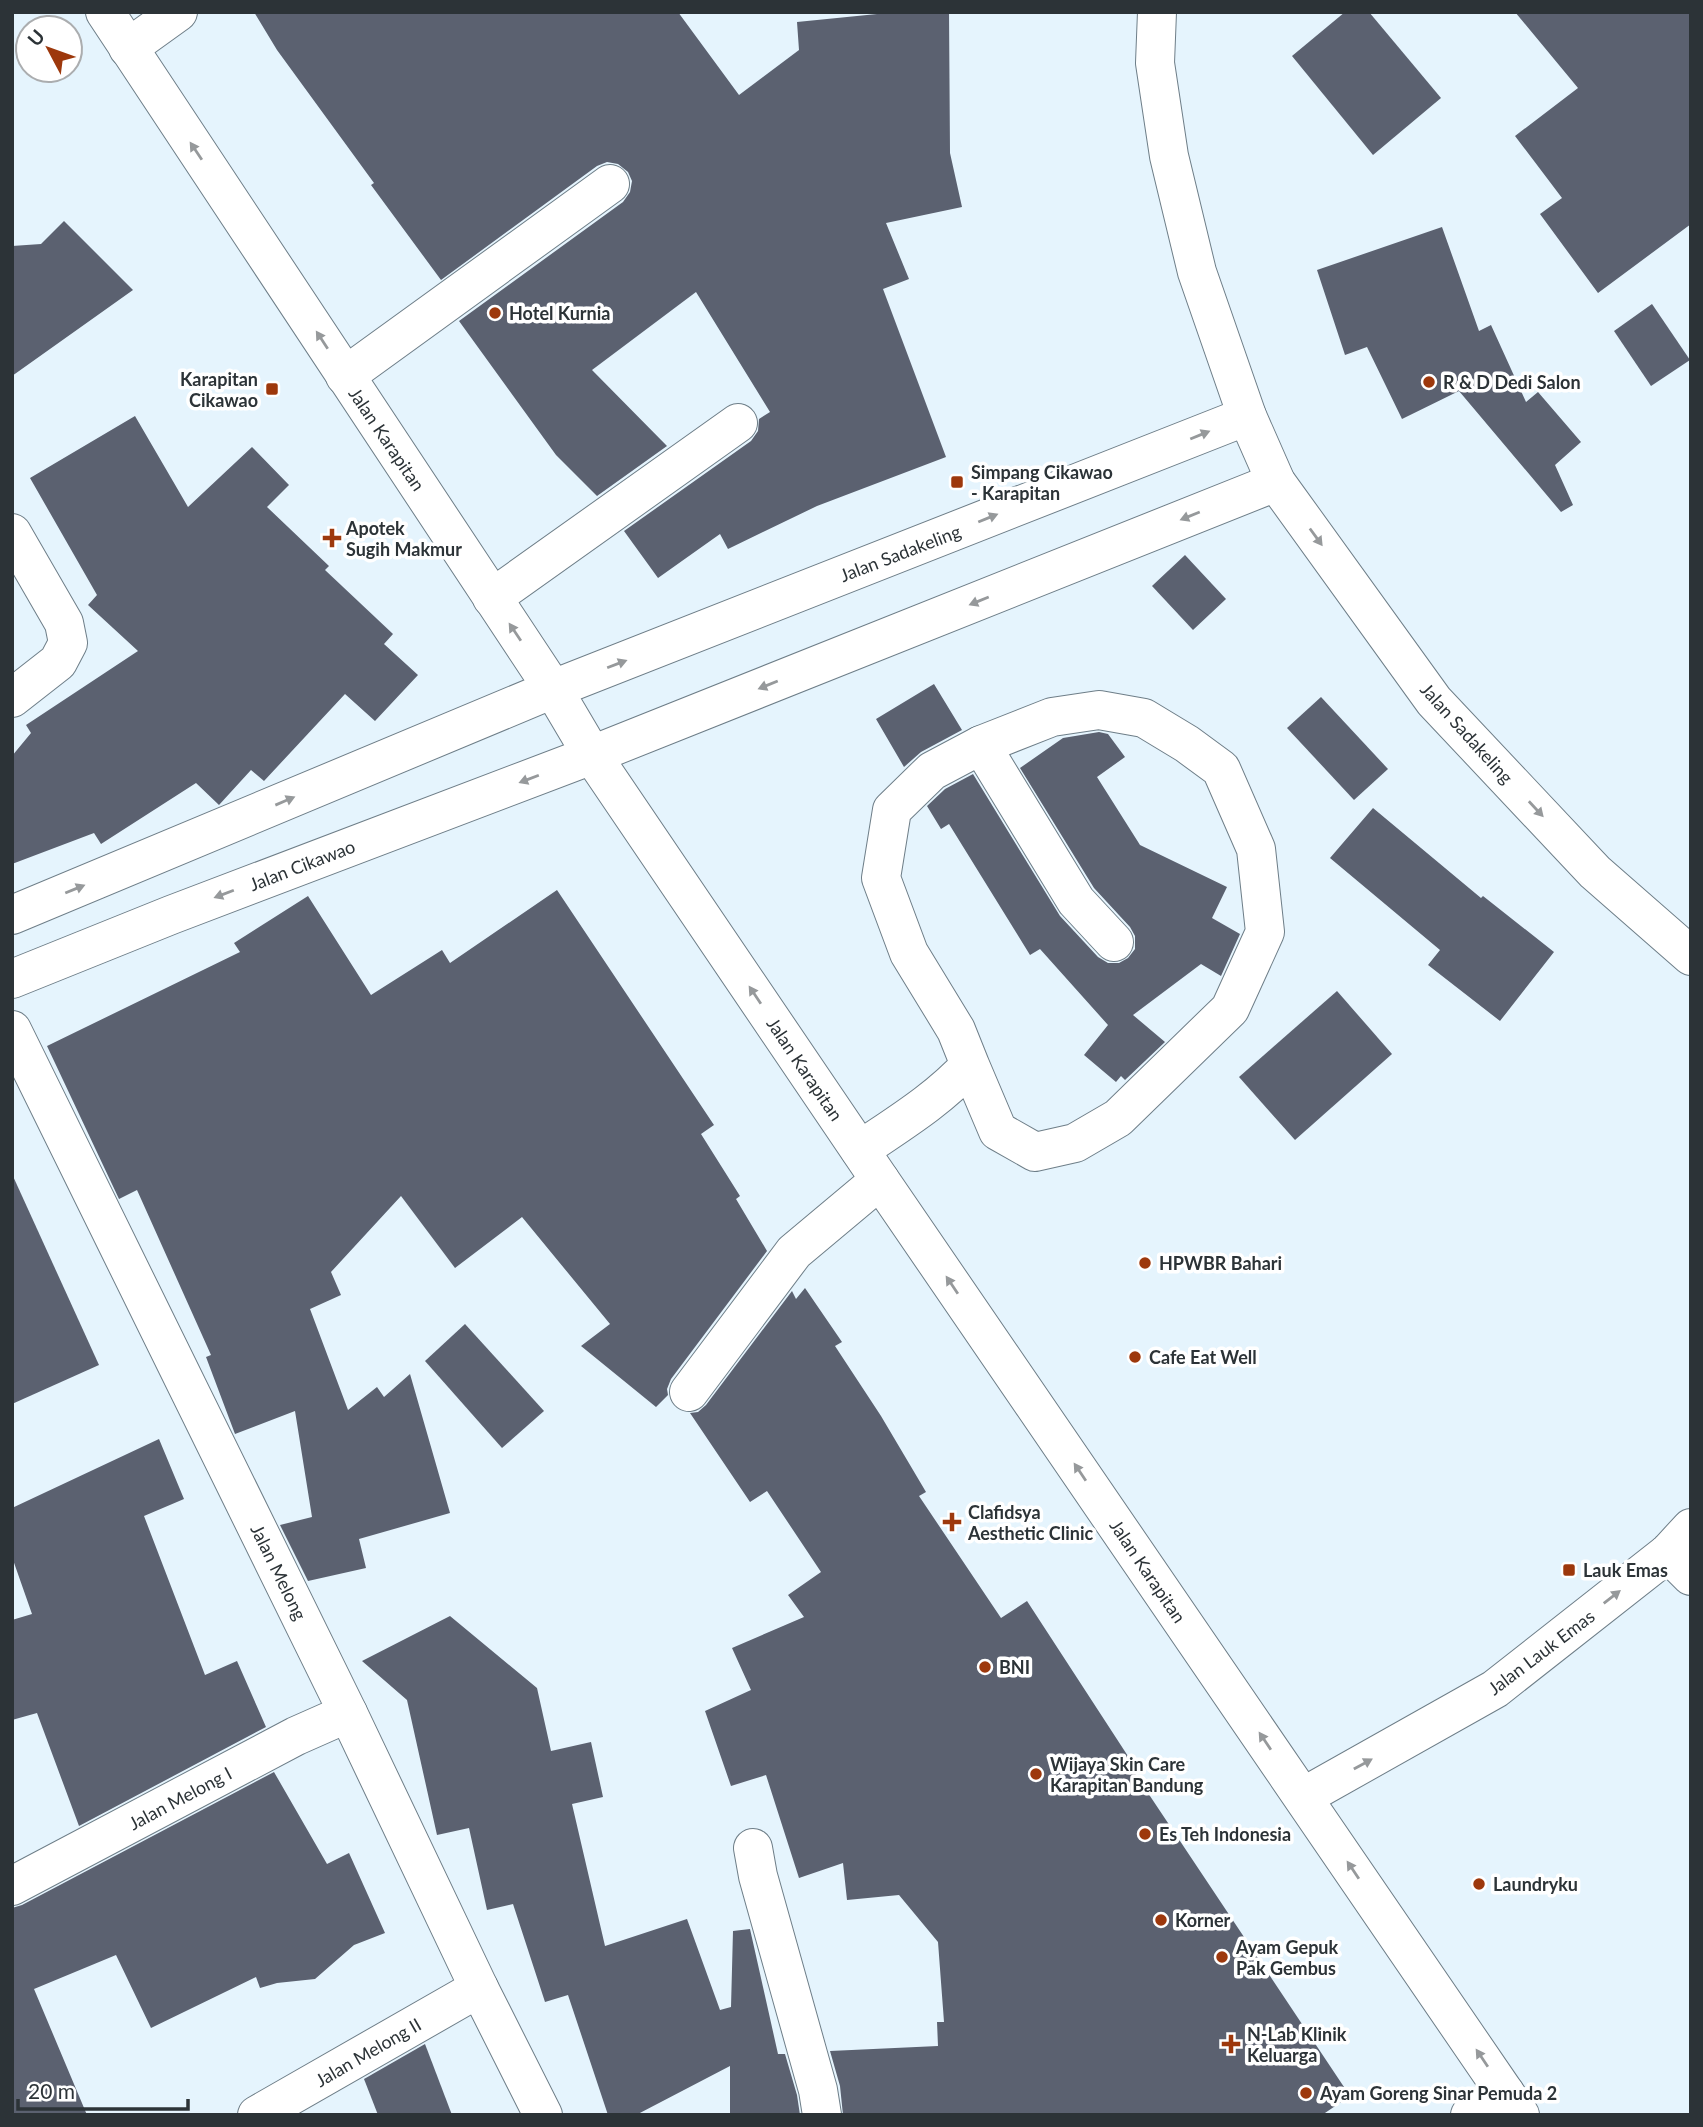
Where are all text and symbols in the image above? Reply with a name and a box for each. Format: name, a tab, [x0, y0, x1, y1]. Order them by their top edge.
north arrow	[14, 14, 84, 84]
text: U	[22, 25, 49, 50]
one-way arrow	[190, 141, 203, 161]
place label: Hotel Kurnia	[509, 302, 610, 324]
marker: Hotel Kurnia	[487, 305, 503, 321]
one-way arrow	[316, 331, 329, 350]
place label: Karapitan Cikawao	[180, 368, 258, 411]
place label: R & D Dedi Salon	[1443, 371, 1581, 393]
marker: R & D Dedi Salon	[1421, 374, 1437, 390]
marker: Karapitan Cikawao	[264, 381, 280, 397]
street label: Jalan Karapitan	[344, 383, 430, 495]
one-way arrow	[1189, 429, 1210, 440]
place label: Simpang Cikawao - Karapitan	[971, 461, 1113, 504]
marker: Simpang Cikawao - Karapitan	[949, 474, 965, 490]
one-way arrow	[1180, 511, 1201, 522]
one-way arrow	[978, 513, 999, 524]
place label: Apotek Sugih Makmur	[345, 517, 462, 560]
street label: Jalan Sadakeling	[836, 520, 964, 586]
one-way arrow	[1309, 528, 1323, 547]
marker: Apotek Sugih Makmur	[324, 530, 340, 546]
one-way arrow	[968, 595, 989, 606]
one-way arrow	[509, 622, 522, 642]
one-way arrow	[606, 658, 627, 669]
street label: Jalan Sadakeling	[1416, 678, 1518, 788]
one-way arrow	[757, 680, 778, 691]
one-way arrow	[518, 774, 539, 785]
one-way arrow	[275, 795, 296, 806]
one-way arrow	[1527, 800, 1543, 817]
street label: Jalan Cikawao	[246, 835, 358, 895]
one-way arrow	[65, 883, 86, 894]
one-way arrow	[214, 889, 235, 900]
one-way arrow	[748, 986, 762, 1004]
street label: Jalan Karapitan	[762, 1013, 848, 1125]
place label: HPWBR Bahari	[1159, 1252, 1282, 1274]
marker: HPWBR Bahari	[1137, 1255, 1153, 1271]
one-way arrow	[945, 1276, 959, 1294]
place label: Cafe Eat Well	[1149, 1346, 1257, 1368]
marker: Cafe Eat Well	[1127, 1349, 1143, 1365]
one-way arrow	[1074, 1462, 1087, 1482]
place label: Clafidsya Aesthetic Clinic	[967, 1501, 1093, 1544]
marker: Clafidsya Aesthetic Clinic	[942, 1512, 962, 1532]
street label: Jalan Karapitan	[1105, 1515, 1191, 1627]
street label: Jalan Melong	[246, 1521, 312, 1623]
place label: Lauk Emas	[1583, 1559, 1668, 1581]
marker: Lauk Emas	[1561, 1562, 1577, 1578]
one-way arrow	[1603, 1590, 1621, 1604]
street label: Jalan Lauk Emas	[1483, 1605, 1599, 1699]
place label: BNI	[999, 1656, 1030, 1678]
marker: BNI	[977, 1659, 993, 1675]
one-way arrow	[1258, 1731, 1271, 1751]
place label: Wijaya Skin Care Karapitan Bandung	[1050, 1753, 1204, 1796]
one-way arrow	[1353, 1758, 1372, 1770]
street label: Jalan Melong I	[125, 1762, 235, 1834]
marker: Wijaya Skin Care Karapitan Bandung	[1028, 1766, 1044, 1782]
place label: Es Teh Indonesia	[1159, 1823, 1291, 1845]
marker: Es Teh Indonesia	[1137, 1826, 1153, 1842]
one-way arrow	[1347, 1860, 1360, 1880]
place label: Laundryku	[1493, 1873, 1578, 1895]
marker: Laundryku	[1471, 1876, 1487, 1892]
place label: Korner	[1175, 1909, 1230, 1931]
marker: Korner	[1153, 1912, 1169, 1928]
place label: Ayam Gepuk Pak Gembus	[1235, 1936, 1339, 1979]
marker: Ayam Gepuk Pak Gembus	[1214, 1949, 1230, 1965]
street label: Jalan Melong II	[311, 2013, 425, 2091]
place label: N-Lab Klinik Keluarga	[1247, 2023, 1347, 2066]
marker: N-Lab Klinik Keluarga	[1221, 2034, 1241, 2054]
one-way arrow	[1475, 2048, 1488, 2068]
scale bar	[18, 2068, 187, 2112]
text: 20 m	[28, 2078, 75, 2103]
place label: Ayam Goreng Sinar Pemuda 2	[1319, 2082, 1557, 2104]
marker: Ayam Goreng Sinar Pemuda 2	[1298, 2085, 1314, 2101]

